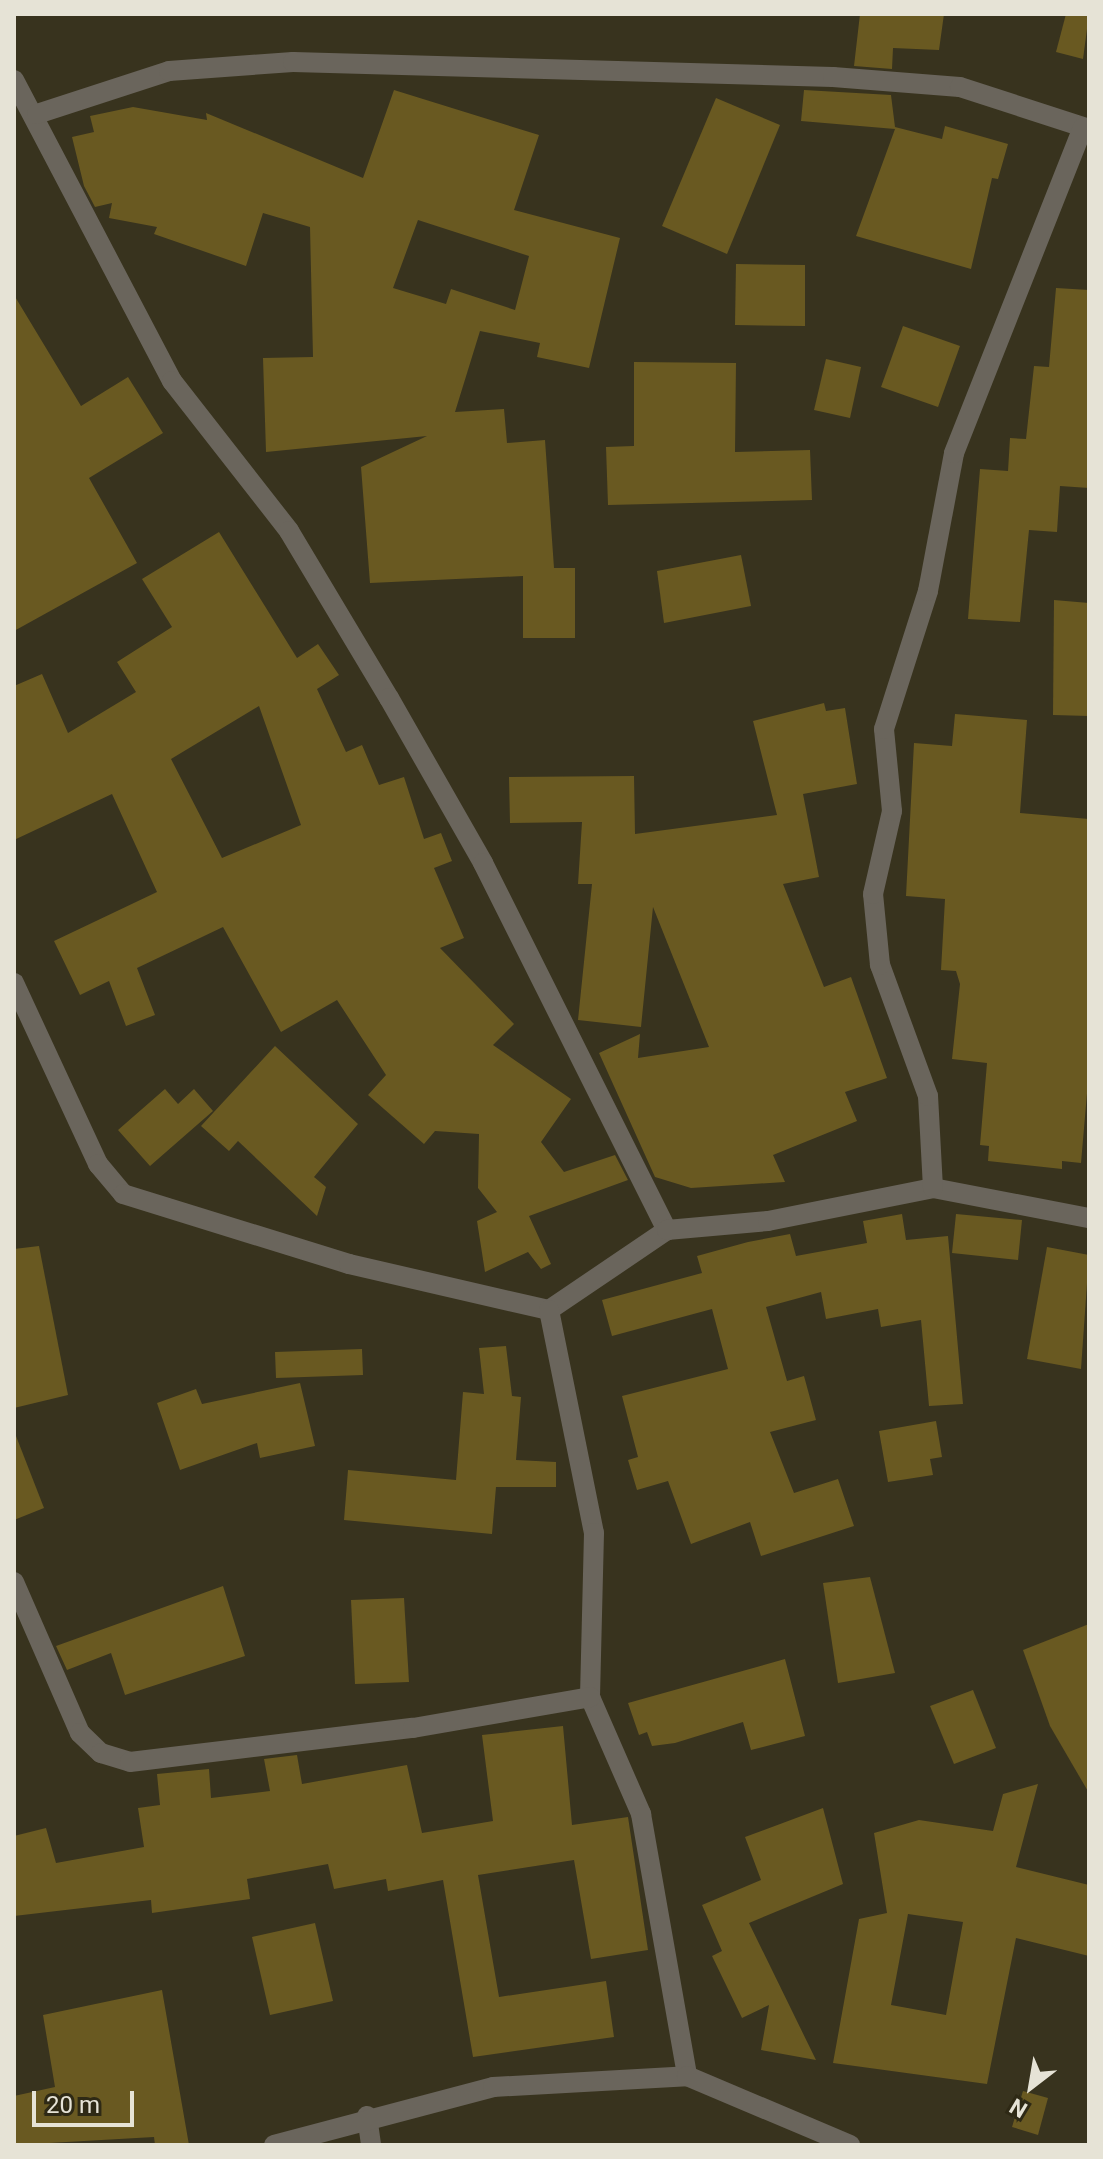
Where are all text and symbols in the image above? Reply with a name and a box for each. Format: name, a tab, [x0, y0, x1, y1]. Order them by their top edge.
north arrow	[991, 2047, 1071, 2127]
scale bar	[36, 2075, 138, 2125]
text: 20 m	[46, 2091, 100, 2119]
text: N	[1005, 2093, 1031, 2123]

